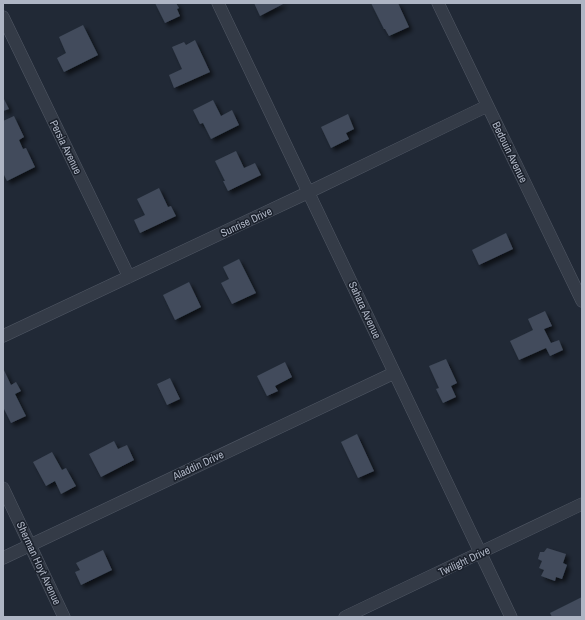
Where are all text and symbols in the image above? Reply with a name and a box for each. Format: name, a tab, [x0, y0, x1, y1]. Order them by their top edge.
street label: Persia Avenue	[47, 118, 85, 176]
street label: Bedouin Avenue	[489, 119, 531, 185]
street label: Sunrise Drive	[218, 204, 274, 240]
street label: Sahara Avenue	[346, 279, 384, 341]
street label: Aladdin Drive	[169, 447, 226, 483]
street label: Sherman Hoyt Avenue	[14, 519, 64, 607]
street label: Twilight Drive	[436, 543, 492, 579]

